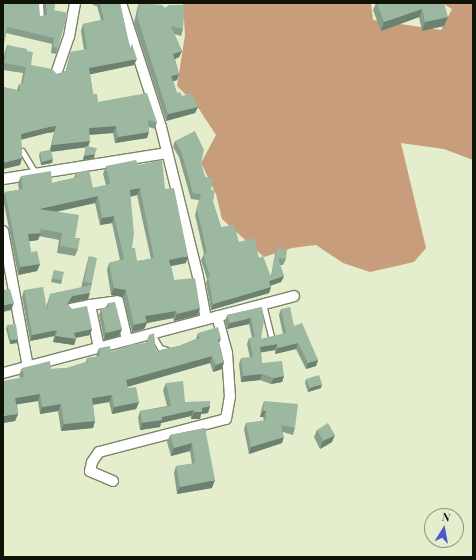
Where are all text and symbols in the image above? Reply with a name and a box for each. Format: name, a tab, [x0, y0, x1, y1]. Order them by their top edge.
north arrow	[424, 508, 464, 548]
text: N	[441, 509, 452, 525]

